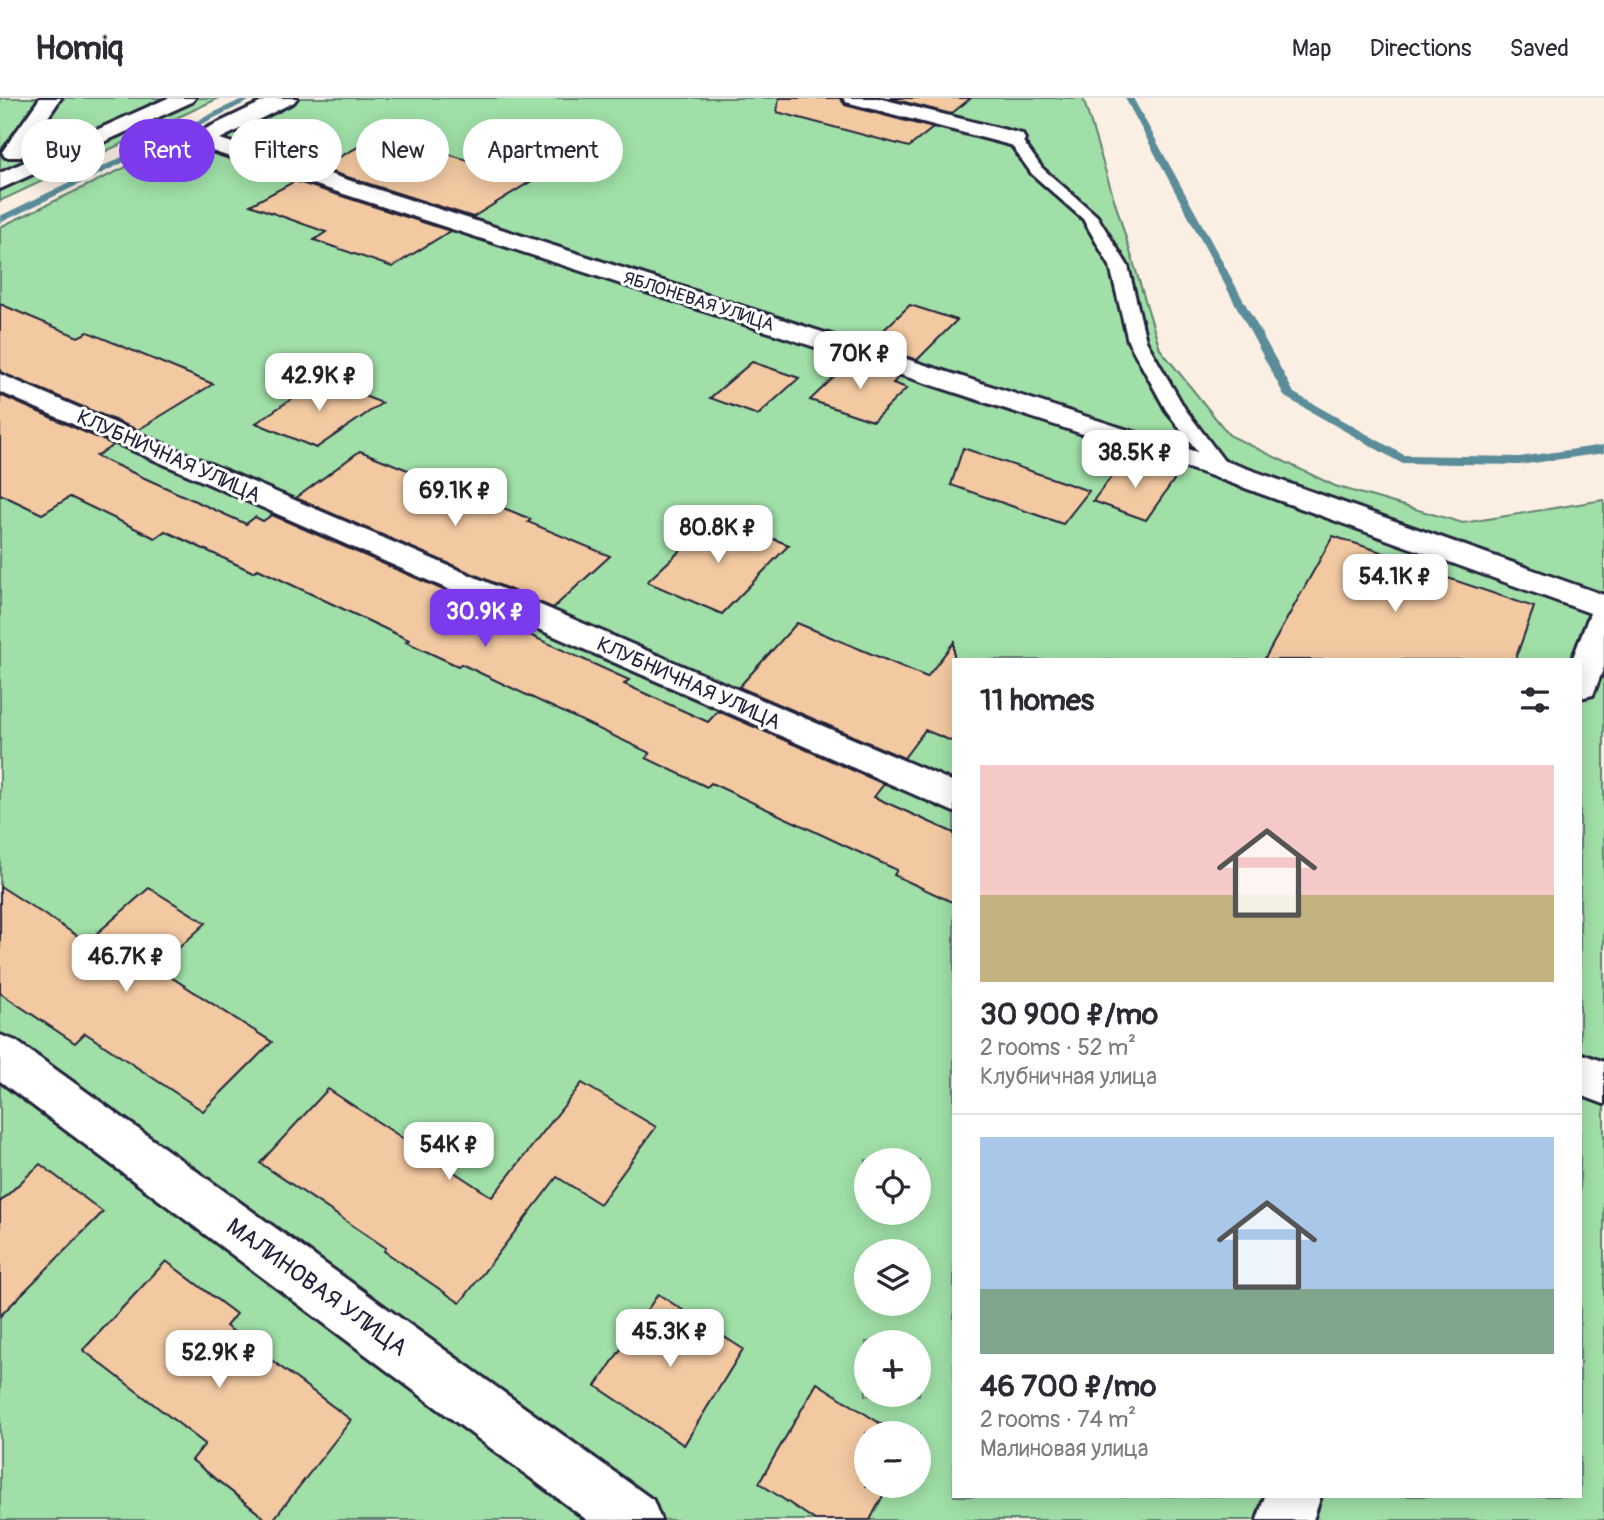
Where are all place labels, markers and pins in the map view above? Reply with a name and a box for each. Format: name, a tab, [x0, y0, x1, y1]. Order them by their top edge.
pin: 70K ₽	[811, 331, 909, 391]
pin: 42.9K ₽	[254, 354, 384, 413]
pin: 38.5K ₽	[1070, 430, 1200, 490]
pin: 69.1K ₽	[390, 468, 520, 528]
pin: 80.8K ₽	[653, 505, 783, 565]
pin: 54.1K ₽	[1330, 554, 1460, 614]
pin: 30.9K ₽	[420, 589, 550, 649]
pin: 46.7K ₽	[61, 934, 191, 994]
pin: 54K ₽	[400, 1122, 498, 1182]
pin: 45.3K ₽	[605, 1310, 735, 1369]
pin: 52.9K ₽	[154, 1330, 284, 1390]

